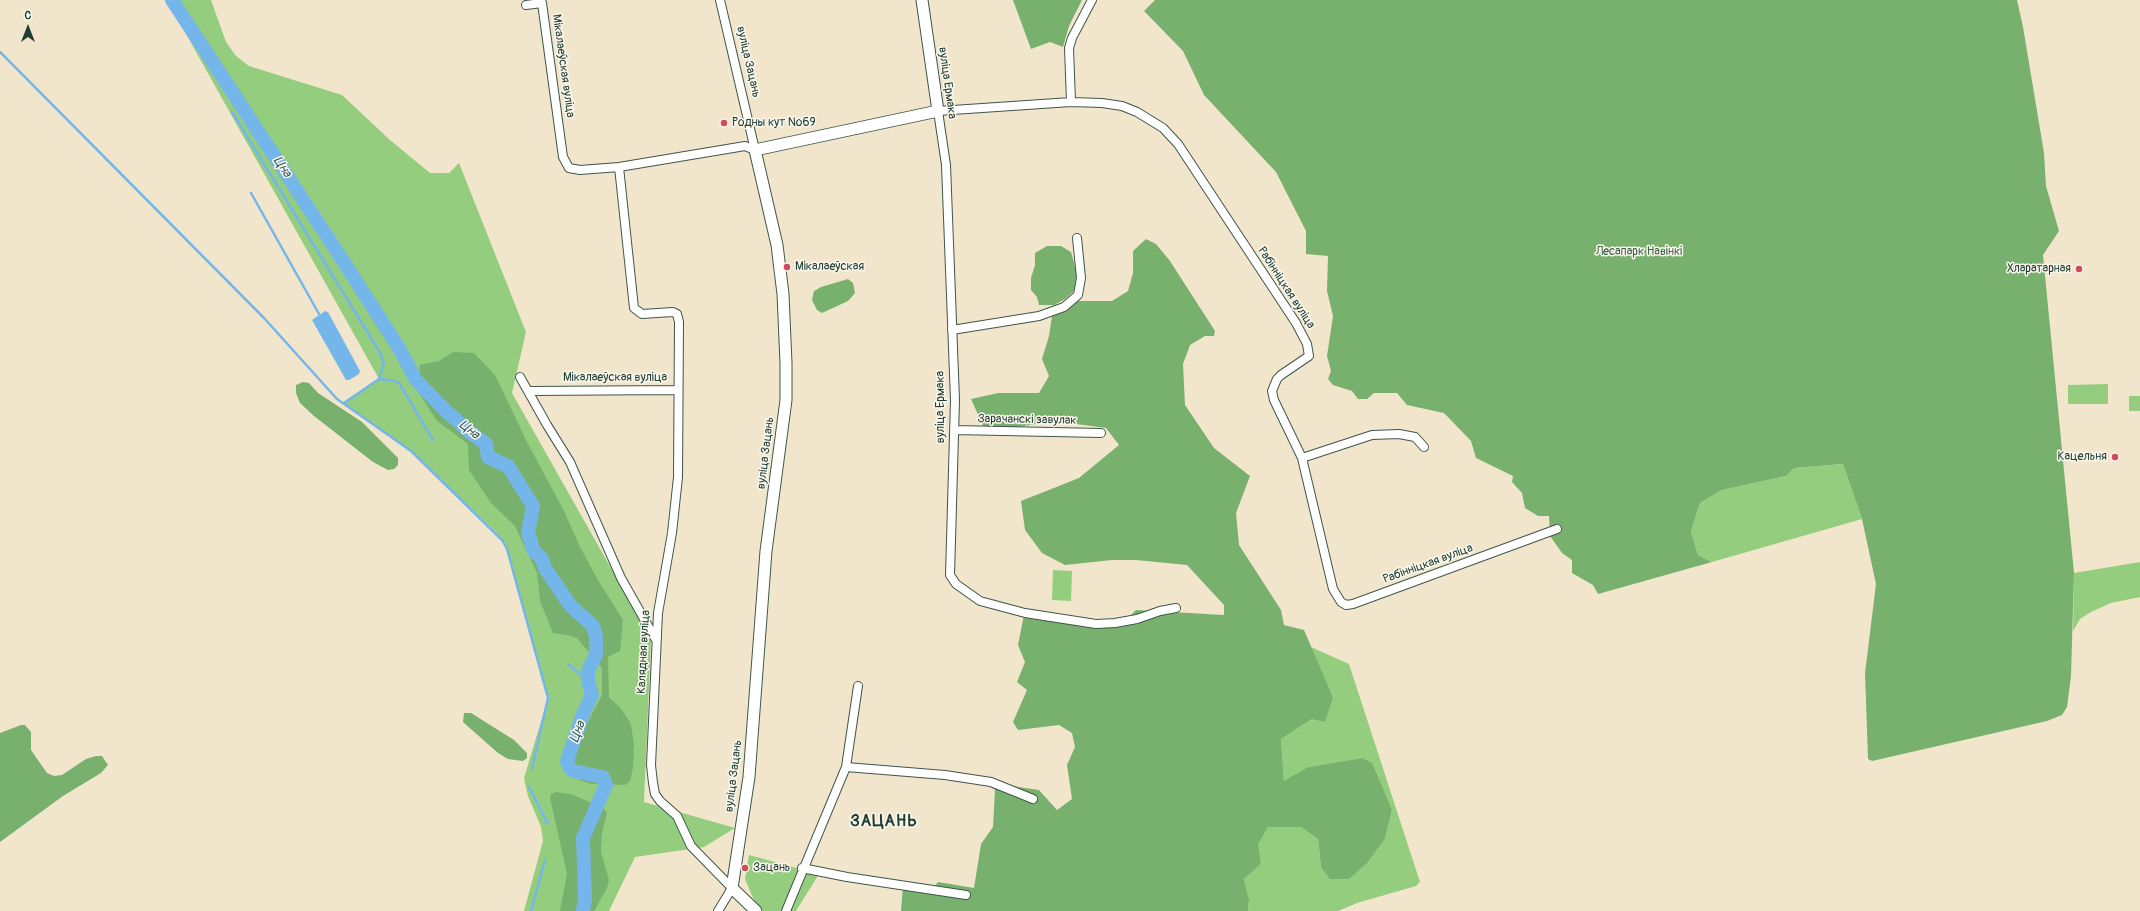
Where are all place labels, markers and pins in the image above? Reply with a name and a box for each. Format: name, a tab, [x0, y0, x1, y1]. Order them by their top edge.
place label: Родны кут №69	[732, 116, 816, 130]
marker: Родны кут №69	[719, 118, 729, 128]
place label: Мікалаеўская	[795, 260, 864, 274]
marker: Мікалаеўская	[782, 262, 792, 272]
place label: Хларатарная	[2007, 262, 2071, 276]
marker: Хларатарная	[2074, 264, 2084, 274]
place label: Кацельня	[2058, 450, 2107, 464]
marker: Кацельня	[2110, 452, 2120, 462]
place label: Зацань	[753, 861, 790, 875]
marker: Зацань	[740, 863, 750, 873]

